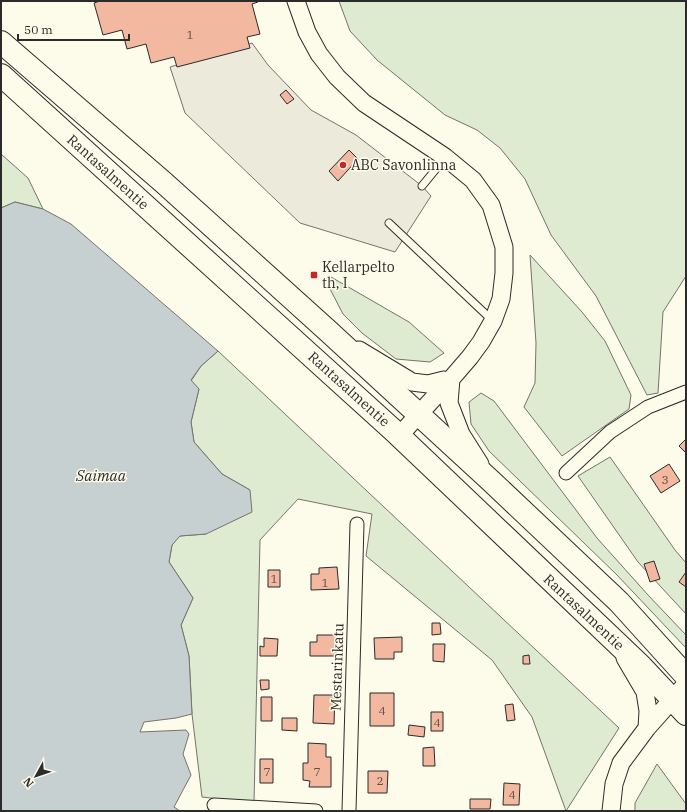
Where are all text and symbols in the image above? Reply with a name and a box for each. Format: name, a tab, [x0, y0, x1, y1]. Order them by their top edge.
scale bar	[18, 16, 129, 42]
text: 50 m	[24, 22, 53, 37]
house number: 1	[186, 27, 194, 42]
street label: Rantasalmentie	[63, 131, 153, 213]
place label: ABC Savonlinna	[351, 156, 457, 174]
marker: ABC Savonlinna	[338, 160, 348, 170]
place label: Kellarpelto th, I	[322, 258, 395, 292]
marker: Kellarpelto th, I	[309, 270, 319, 280]
street label: Rantasalmentie	[304, 348, 394, 430]
water label: Saimaa	[75, 466, 127, 485]
house number: 3	[661, 472, 669, 487]
street label: Rantasalmentie	[540, 570, 628, 654]
house number: 1	[270, 571, 278, 586]
house number: 1	[321, 575, 329, 590]
street label: Mestarinkatu	[326, 622, 348, 711]
house number: 4	[378, 703, 386, 718]
house number: 4	[433, 715, 441, 730]
north arrow	[16, 756, 56, 796]
house number: 7	[263, 764, 271, 779]
house number: 7	[313, 764, 321, 779]
house number: 2	[376, 773, 384, 788]
text: N	[20, 774, 36, 790]
house number: 4	[508, 787, 516, 802]

